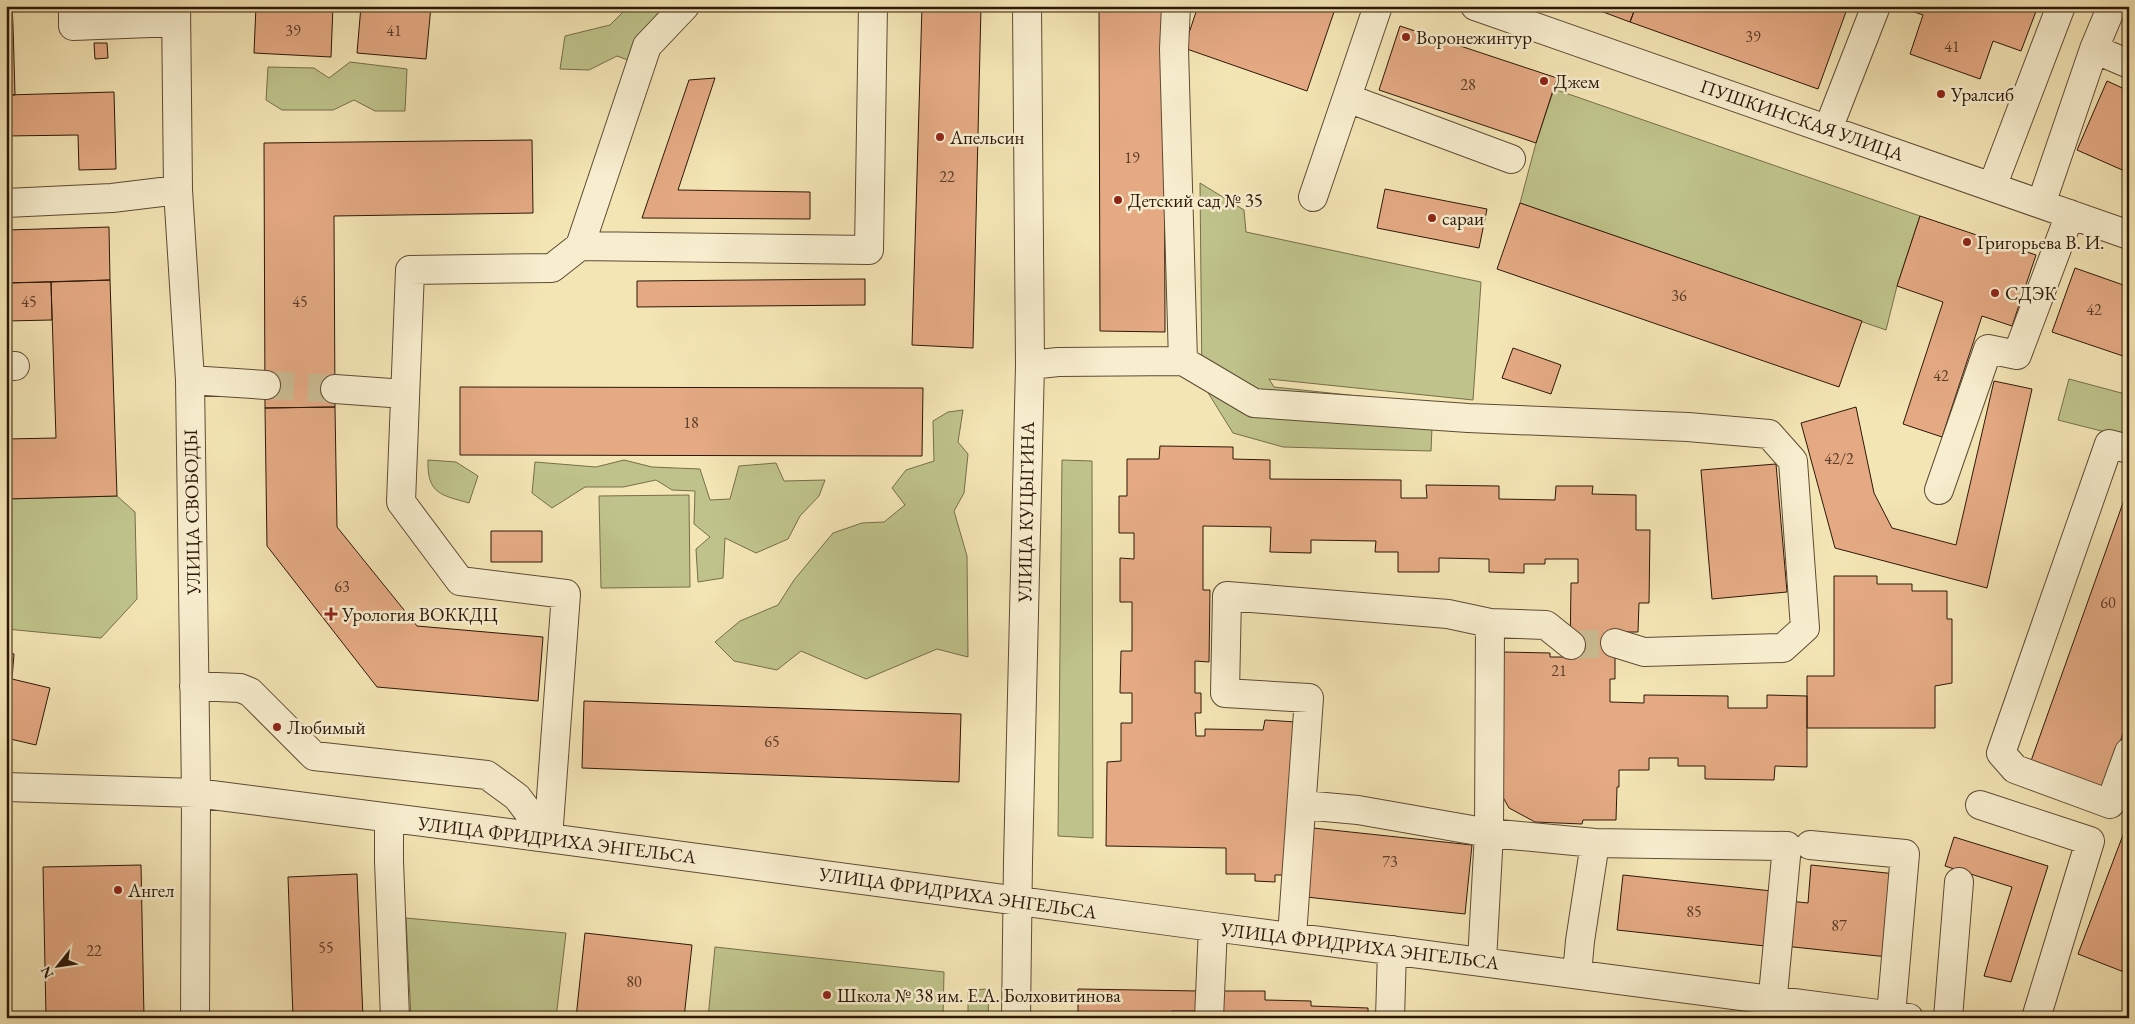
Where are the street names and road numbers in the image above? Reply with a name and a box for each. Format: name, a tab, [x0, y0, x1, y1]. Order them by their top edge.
street label: ПУШКИНСКАЯ УЛИЦА	[1697, 73, 1908, 167]
street label: УЛИЦА КУЦЫГИНА	[1012, 420, 1040, 604]
street label: УЛИЦА СВОБОДЫ	[178, 429, 206, 596]
street label: УЛИЦА ФРИДРИХА ЭНГЕЛЬСА	[415, 810, 698, 870]
street label: УЛИЦА ФРИДРИХА ЭНГЕЛЬСА	[817, 861, 1099, 925]
street label: УЛИЦА ФРИДРИХА ЭНГЕЛЬСА	[1218, 916, 1501, 976]

